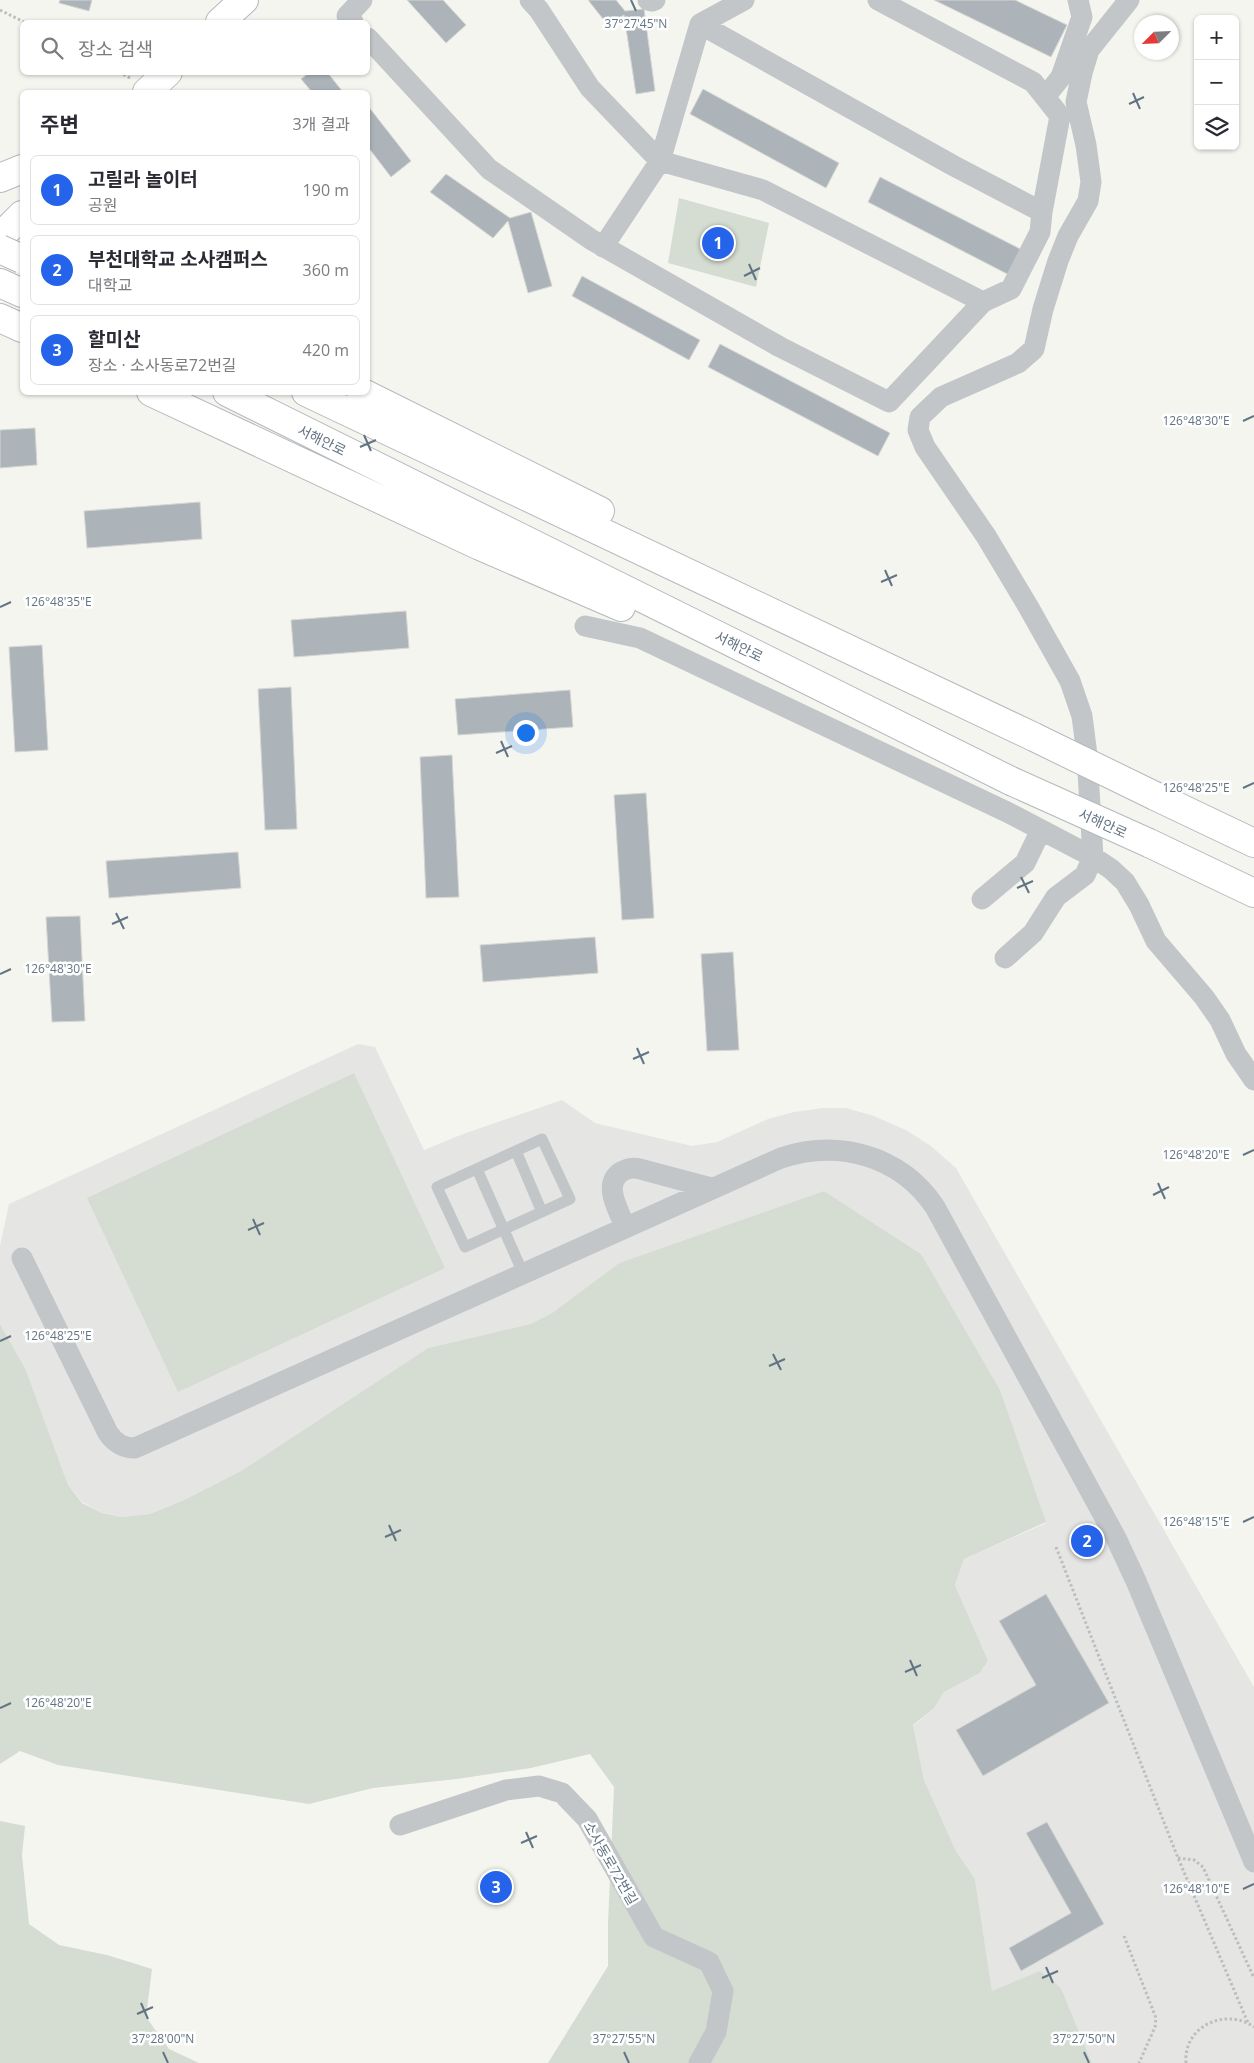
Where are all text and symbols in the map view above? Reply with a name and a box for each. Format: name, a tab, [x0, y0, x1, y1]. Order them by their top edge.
text: 37°27'45"N	[605, 15, 667, 32]
north arrow	[1134, 15, 1179, 60]
map controls	[1194, 15, 1239, 150]
button: +	[1194, 15, 1239, 60]
search box	[20, 20, 370, 75]
icon: search	[38, 34, 66, 62]
text: 장소 검색	[78, 36, 153, 62]
button: −	[1194, 60, 1239, 105]
button: layers	[1194, 105, 1239, 150]
text: 주변	[40, 110, 79, 138]
text: 3개 결과	[293, 113, 350, 135]
text: 고릴라 놀이터	[88, 166, 198, 192]
text: 1	[52, 179, 62, 201]
text: 190 m	[303, 179, 349, 201]
text: 공원	[88, 194, 117, 216]
pin: 1	[702, 224, 734, 262]
text: 부천대학교 소사캠퍼스	[88, 246, 268, 272]
text: 2	[52, 259, 62, 281]
text: 360 m	[303, 259, 349, 281]
text: 대학교	[88, 274, 132, 296]
text: 할미산	[88, 326, 140, 352]
text: 3	[52, 339, 62, 361]
text: 420 m	[303, 339, 349, 361]
text: 장소 · 소사동로72번길	[88, 354, 237, 376]
text: 126°48'30"E	[1162, 412, 1230, 429]
street label: 서해안로	[295, 420, 349, 460]
text: 126°48'35"E	[24, 593, 92, 610]
street label: 서해안로	[712, 626, 766, 666]
your location	[513, 720, 539, 746]
text: 126°48'25"E	[1162, 779, 1230, 796]
street label: 서해안로	[1076, 804, 1131, 842]
text: 126°48'30"E	[24, 960, 92, 977]
text: 126°48'20"E	[1162, 1146, 1230, 1163]
text: 126°48'25"E	[24, 1327, 92, 1344]
text: 126°48'15"E	[1162, 1513, 1230, 1530]
pin: 2	[1071, 1522, 1103, 1560]
text: 126°48'20"E	[24, 1694, 92, 1711]
street label: 소사동로72번길	[579, 1818, 643, 1908]
pin: 3	[480, 1868, 512, 1906]
text: 126°48'10"E	[1162, 1880, 1230, 1897]
text: 37°28'00"N	[132, 2030, 194, 2047]
text: 37°27'55"N	[593, 2030, 655, 2047]
text: 37°27'50"N	[1053, 2030, 1115, 2047]

